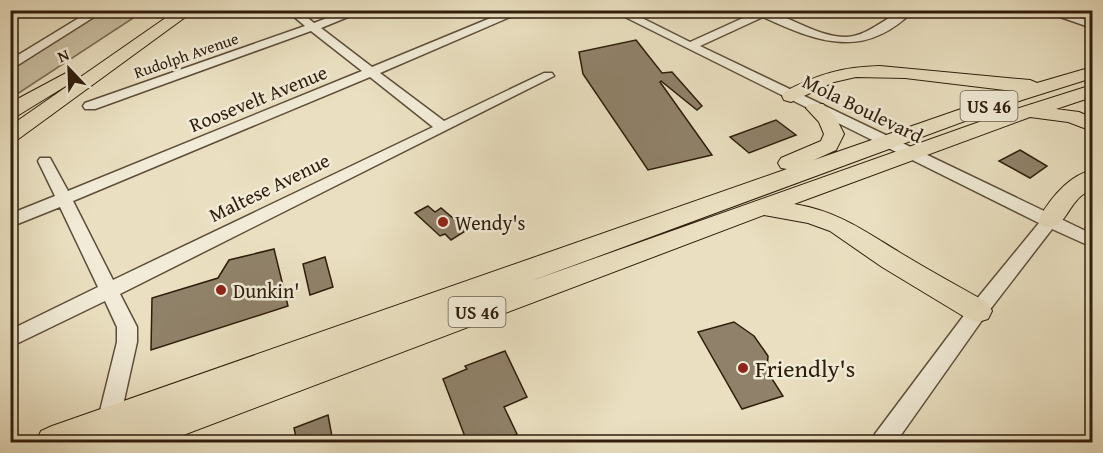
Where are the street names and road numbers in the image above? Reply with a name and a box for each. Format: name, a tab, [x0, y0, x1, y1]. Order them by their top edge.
street label: Rudolph Avenue	[130, 26, 242, 84]
street label: Roosevelt Avenue	[185, 57, 331, 139]
street label: Mola Boulevard	[798, 66, 929, 150]
road number: US 46	[960, 91, 1018, 121]
street label: Maltese Avenue	[204, 145, 334, 229]
road number: US 46	[448, 297, 506, 327]

